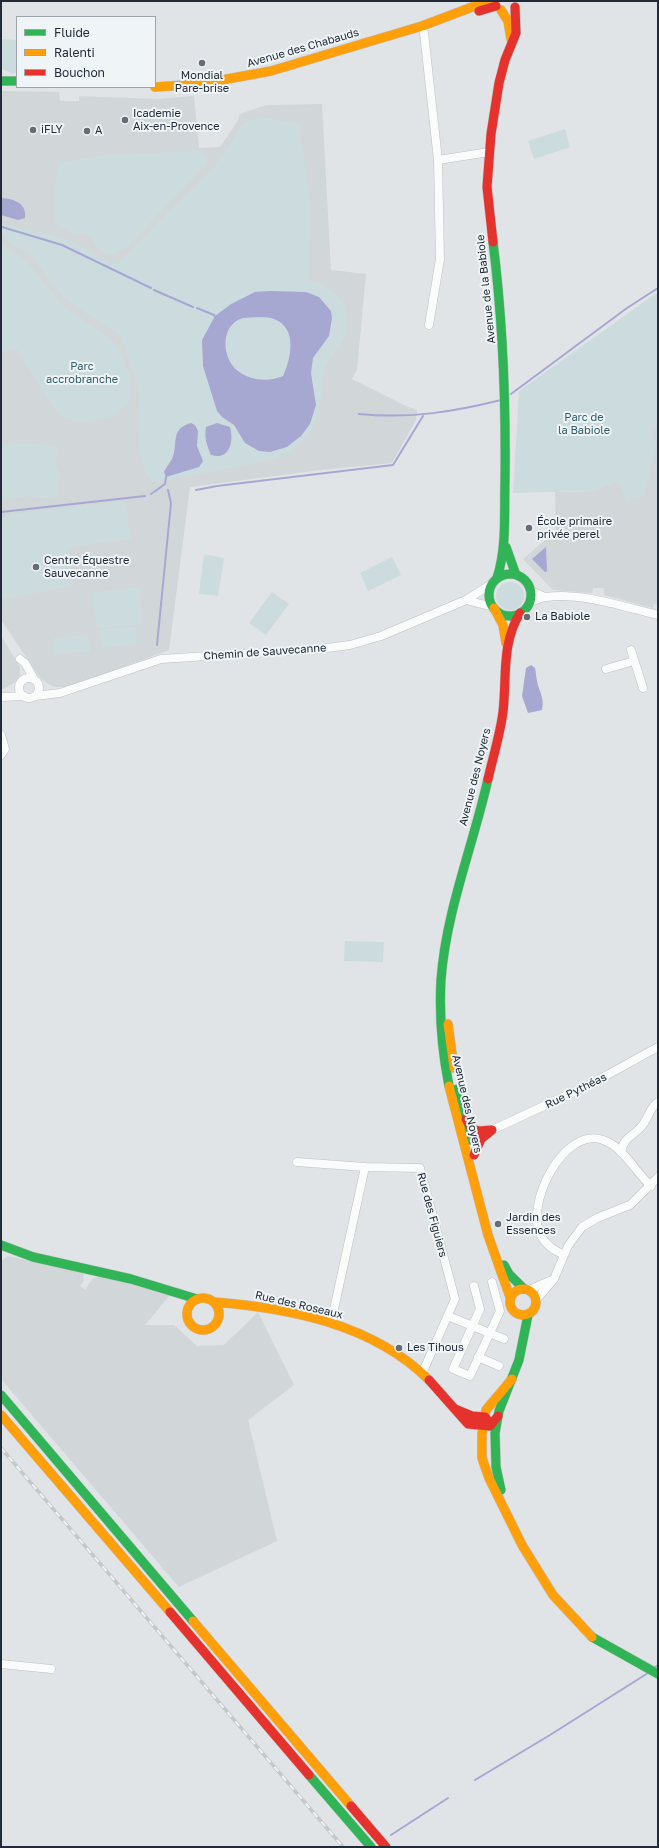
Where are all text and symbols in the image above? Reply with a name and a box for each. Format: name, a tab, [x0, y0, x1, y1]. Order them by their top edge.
legend	[16, 16, 156, 88]
text: Fluide	[54, 25, 90, 40]
street label: Avenue des Chabauds	[245, 26, 361, 70]
text: Ralenti	[54, 45, 95, 60]
marker: Mondial Pare-brise	[197, 58, 207, 68]
text: Bouchon	[54, 65, 105, 80]
place label: Mondial Pare-brise	[175, 69, 229, 95]
place label: Icademie Aix-en-Provence	[133, 107, 220, 133]
marker: Icademie Aix-en-Provence	[120, 115, 130, 125]
place label: iFLY	[41, 123, 62, 137]
place label: A	[95, 124, 102, 138]
marker: iFLY	[28, 125, 38, 135]
marker: A	[82, 126, 92, 136]
street label: Avenue de la Babiole	[474, 234, 498, 344]
park label: Parc accrobranche	[46, 360, 118, 386]
park label: Parc de la Babiole	[558, 411, 610, 437]
place label: École primaire privée perel	[537, 515, 612, 541]
marker: École primaire privée perel	[524, 523, 534, 533]
place label: Centre Équestre Sauvecanne	[44, 554, 129, 580]
marker: Centre Équestre Sauvecanne	[31, 562, 41, 572]
place label: La Babiole	[535, 610, 590, 624]
marker: La Babiole	[522, 612, 532, 622]
street label: Chemin de Sauvecanne	[203, 641, 327, 663]
street label: Avenue des Noyers	[456, 727, 494, 827]
street label: Avenue des Noyers	[449, 1054, 485, 1154]
street label: Rue Pythéas	[543, 1070, 609, 1112]
street label: Rue des Figuiers	[414, 1171, 450, 1259]
place label: Jardin des Essences	[506, 1211, 561, 1237]
marker: Jardin des Essences	[493, 1219, 503, 1229]
street label: Rue des Roseaux	[254, 1288, 344, 1322]
place label: Les Tihous	[407, 1341, 464, 1355]
marker: Les Tihous	[394, 1343, 404, 1353]

